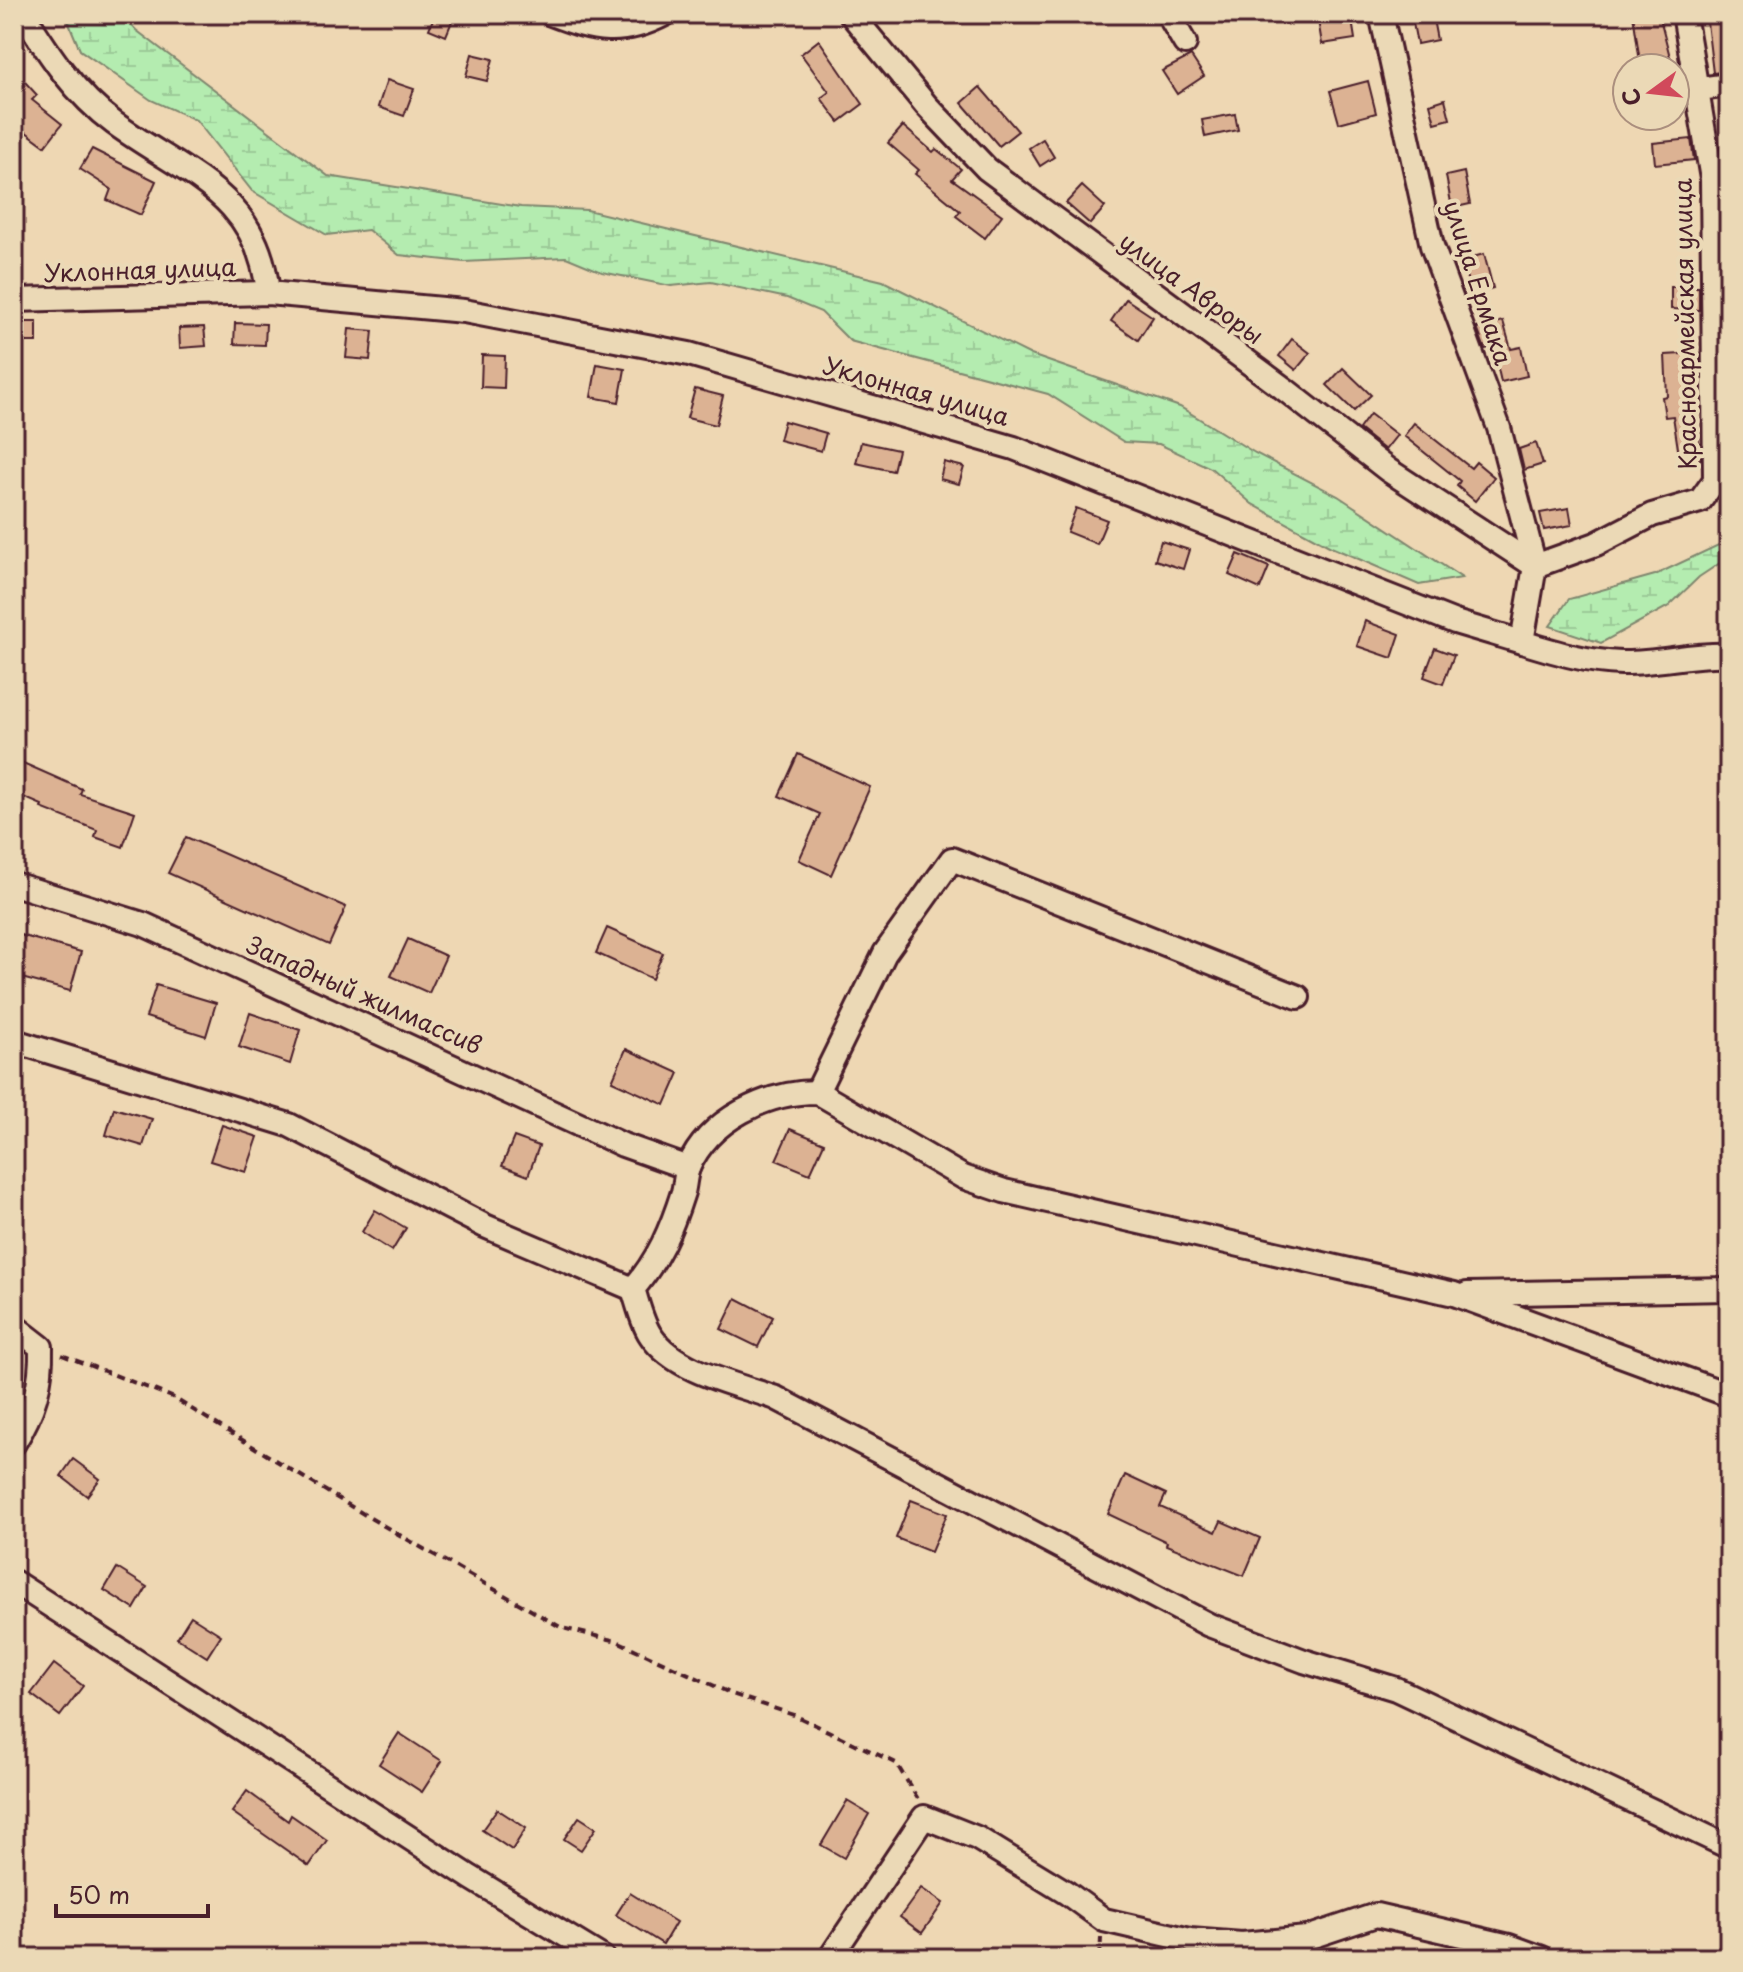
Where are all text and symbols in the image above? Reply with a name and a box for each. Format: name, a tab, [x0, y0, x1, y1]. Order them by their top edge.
north arrow	[1611, 52, 1691, 132]
text: С	[1612, 85, 1648, 110]
street label: Красноармейская улица	[1663, 178, 1705, 470]
street label: улица Ермака	[1435, 195, 1522, 369]
street label: улица Авроры	[1113, 223, 1272, 352]
street label: Уклонная улица	[43, 248, 236, 290]
street label: Уклонная улица	[819, 346, 1014, 434]
street label: Западный жилмассив	[241, 926, 488, 1062]
scale bar	[56, 1868, 208, 1918]
text: 50 m	[68, 1876, 130, 1912]

